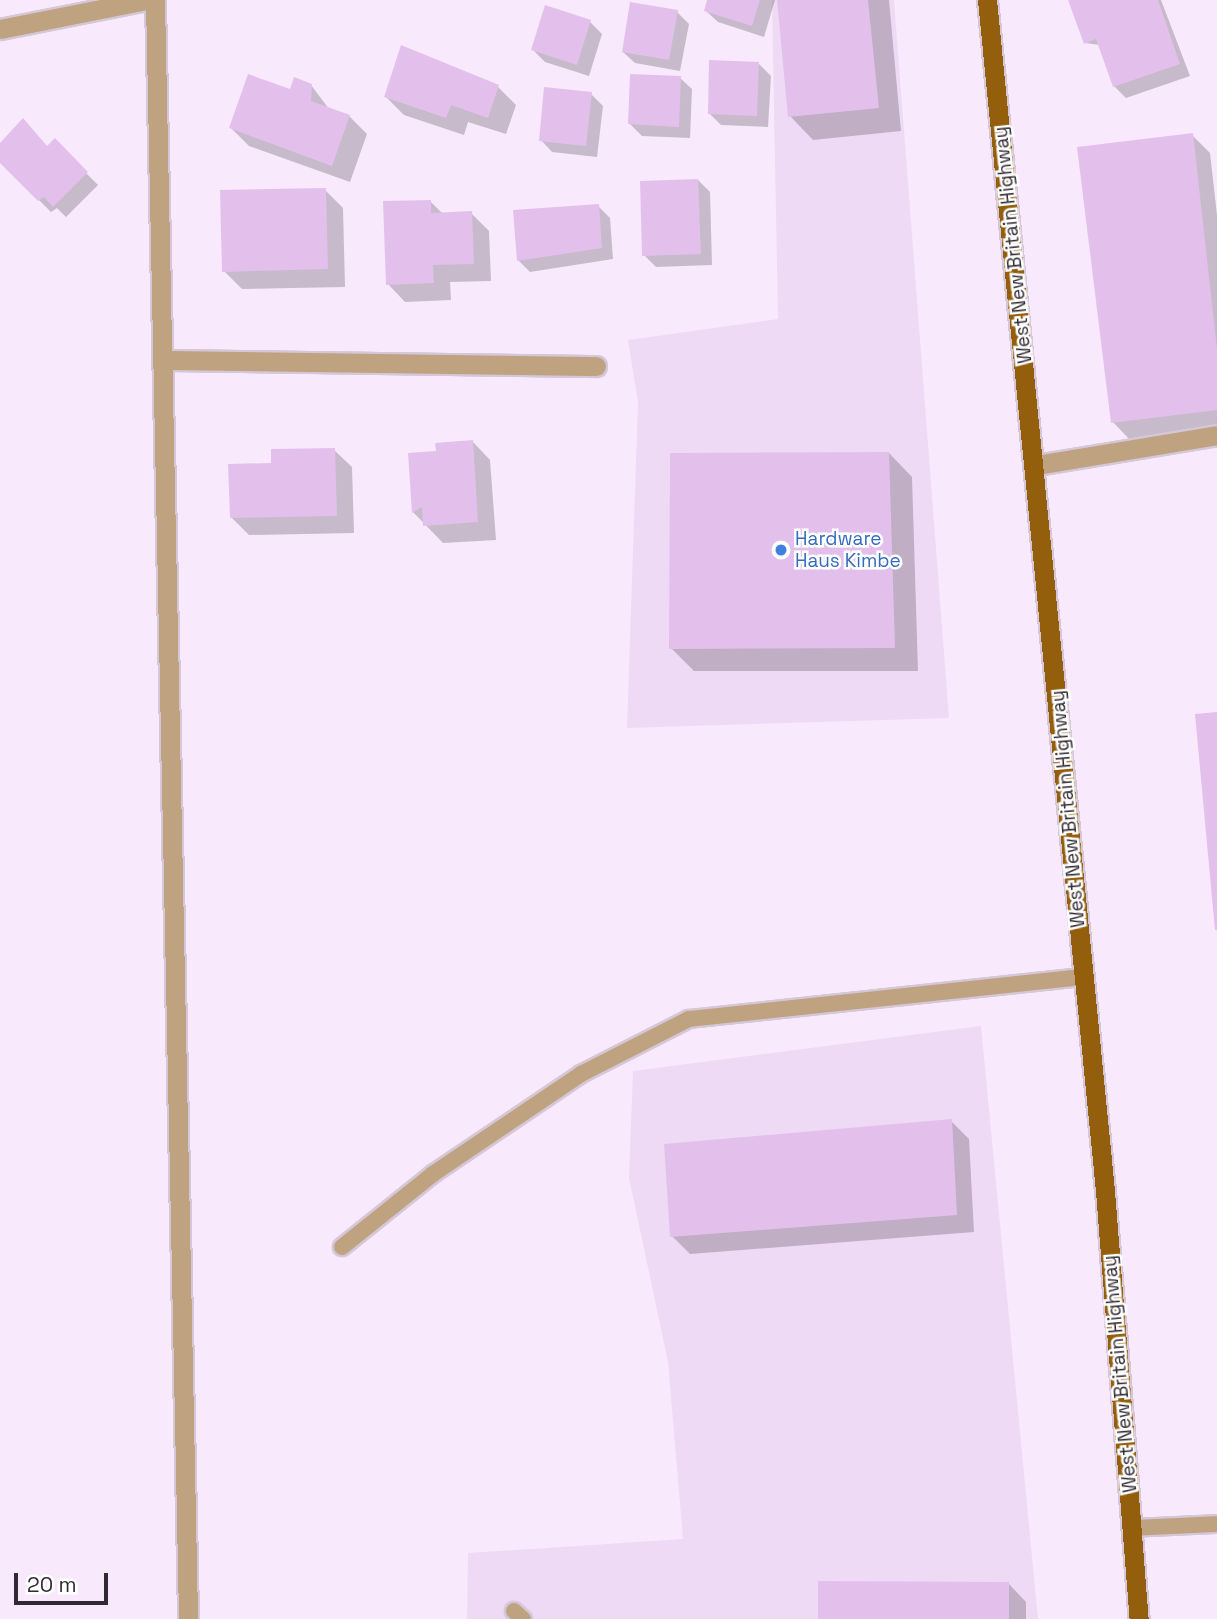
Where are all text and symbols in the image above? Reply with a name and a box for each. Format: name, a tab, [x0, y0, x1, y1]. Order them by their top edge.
street label: West New Britain Highway	[989, 125, 1037, 365]
place label: Hardware Haus Kimbe	[795, 528, 901, 572]
marker: Hardware Haus Kimbe	[773, 542, 789, 558]
street label: West New Britain Highway	[1046, 689, 1090, 929]
street label: West New Britain Highway	[1098, 1254, 1142, 1494]
scale bar	[18, 1560, 112, 1604]
text: 20 m	[27, 1571, 77, 1598]

